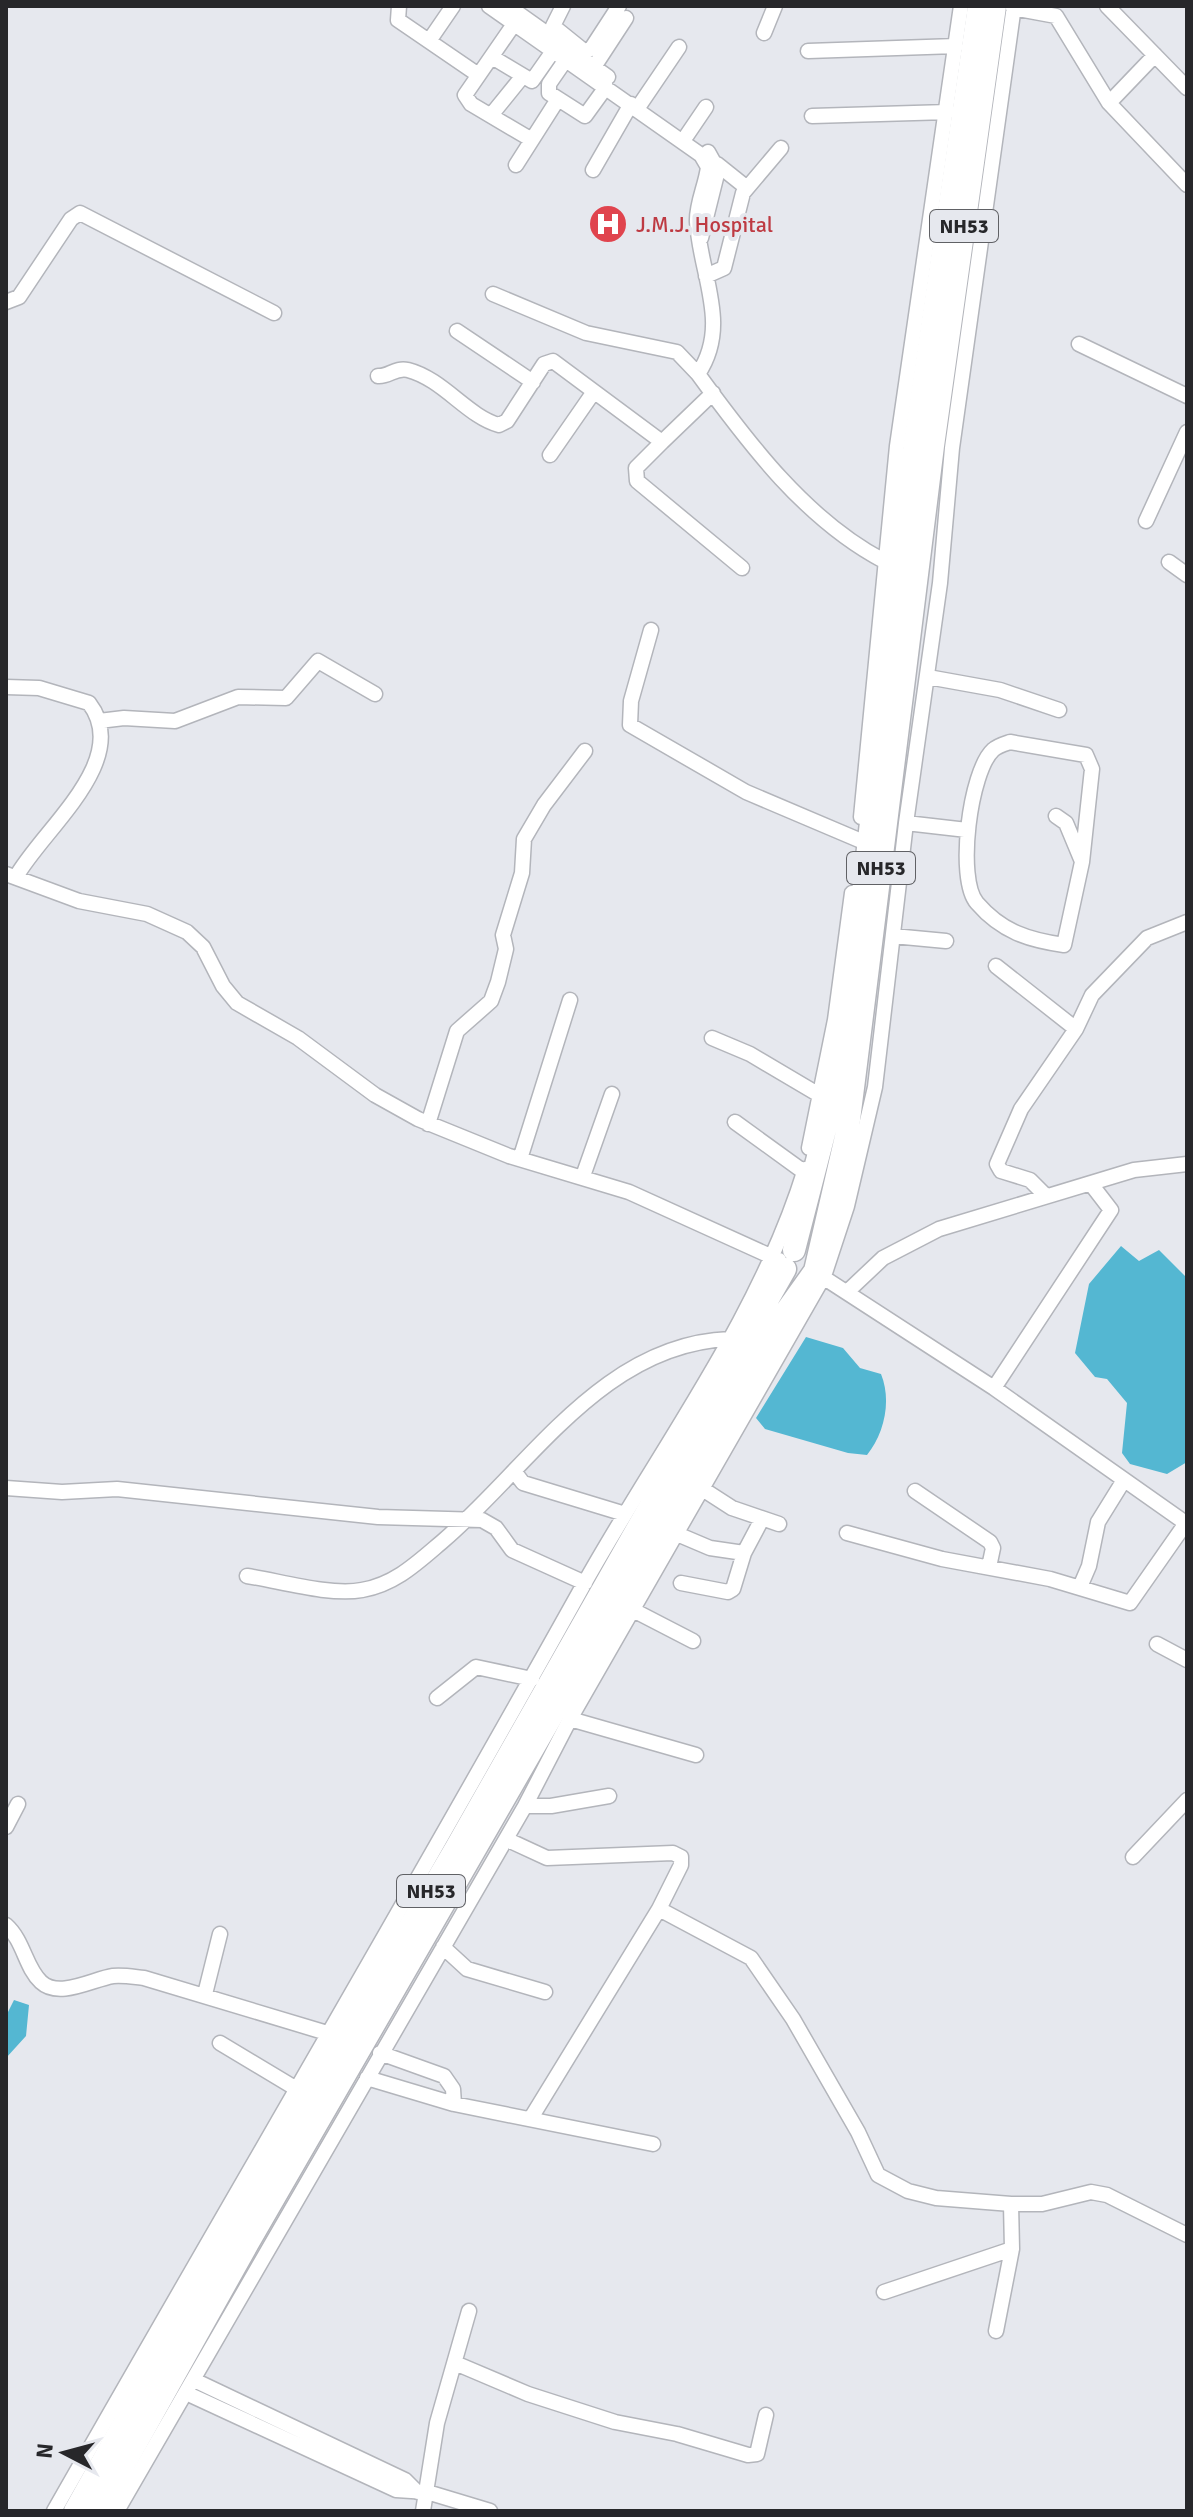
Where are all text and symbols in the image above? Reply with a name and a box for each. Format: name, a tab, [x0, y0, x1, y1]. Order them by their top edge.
hospital icon: J.M.J. Hospital	[587, 203, 629, 245]
road number: NH53	[930, 210, 998, 242]
place label: J.M.J. Hospital	[636, 211, 773, 238]
road number: NH53	[847, 852, 915, 884]
road number: NH53	[397, 1875, 465, 1907]
north arrow	[24, 2413, 104, 2493]
text: N	[30, 2442, 59, 2460]

